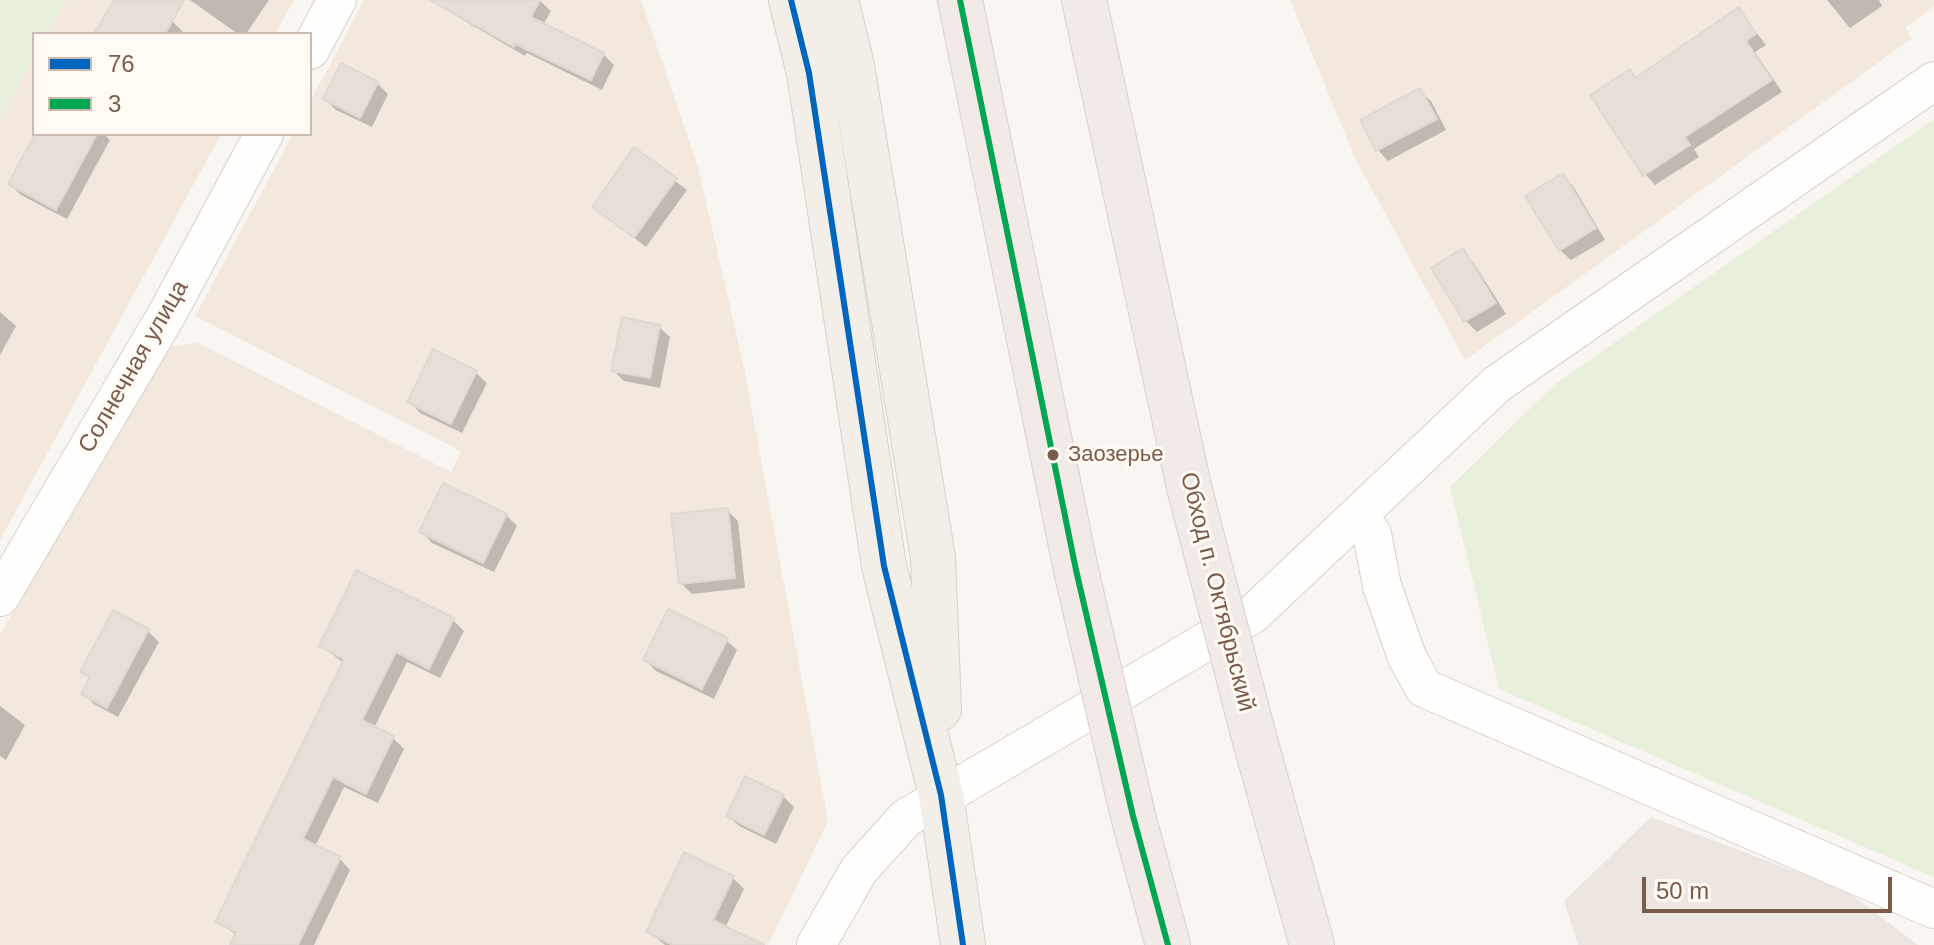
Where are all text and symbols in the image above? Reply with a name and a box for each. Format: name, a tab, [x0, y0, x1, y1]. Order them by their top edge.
legend	[32, 32, 312, 136]
text: 76	[108, 50, 135, 77]
text: 3	[108, 90, 121, 117]
street label: Солнечная улица	[73, 275, 195, 459]
place label: Заозерье	[1068, 442, 1164, 468]
marker: Заозерье	[1045, 447, 1061, 463]
street label: Обход п. Октябрьский	[1173, 469, 1261, 715]
scale bar	[1646, 861, 1896, 911]
text: 50 m	[1656, 877, 1709, 904]

